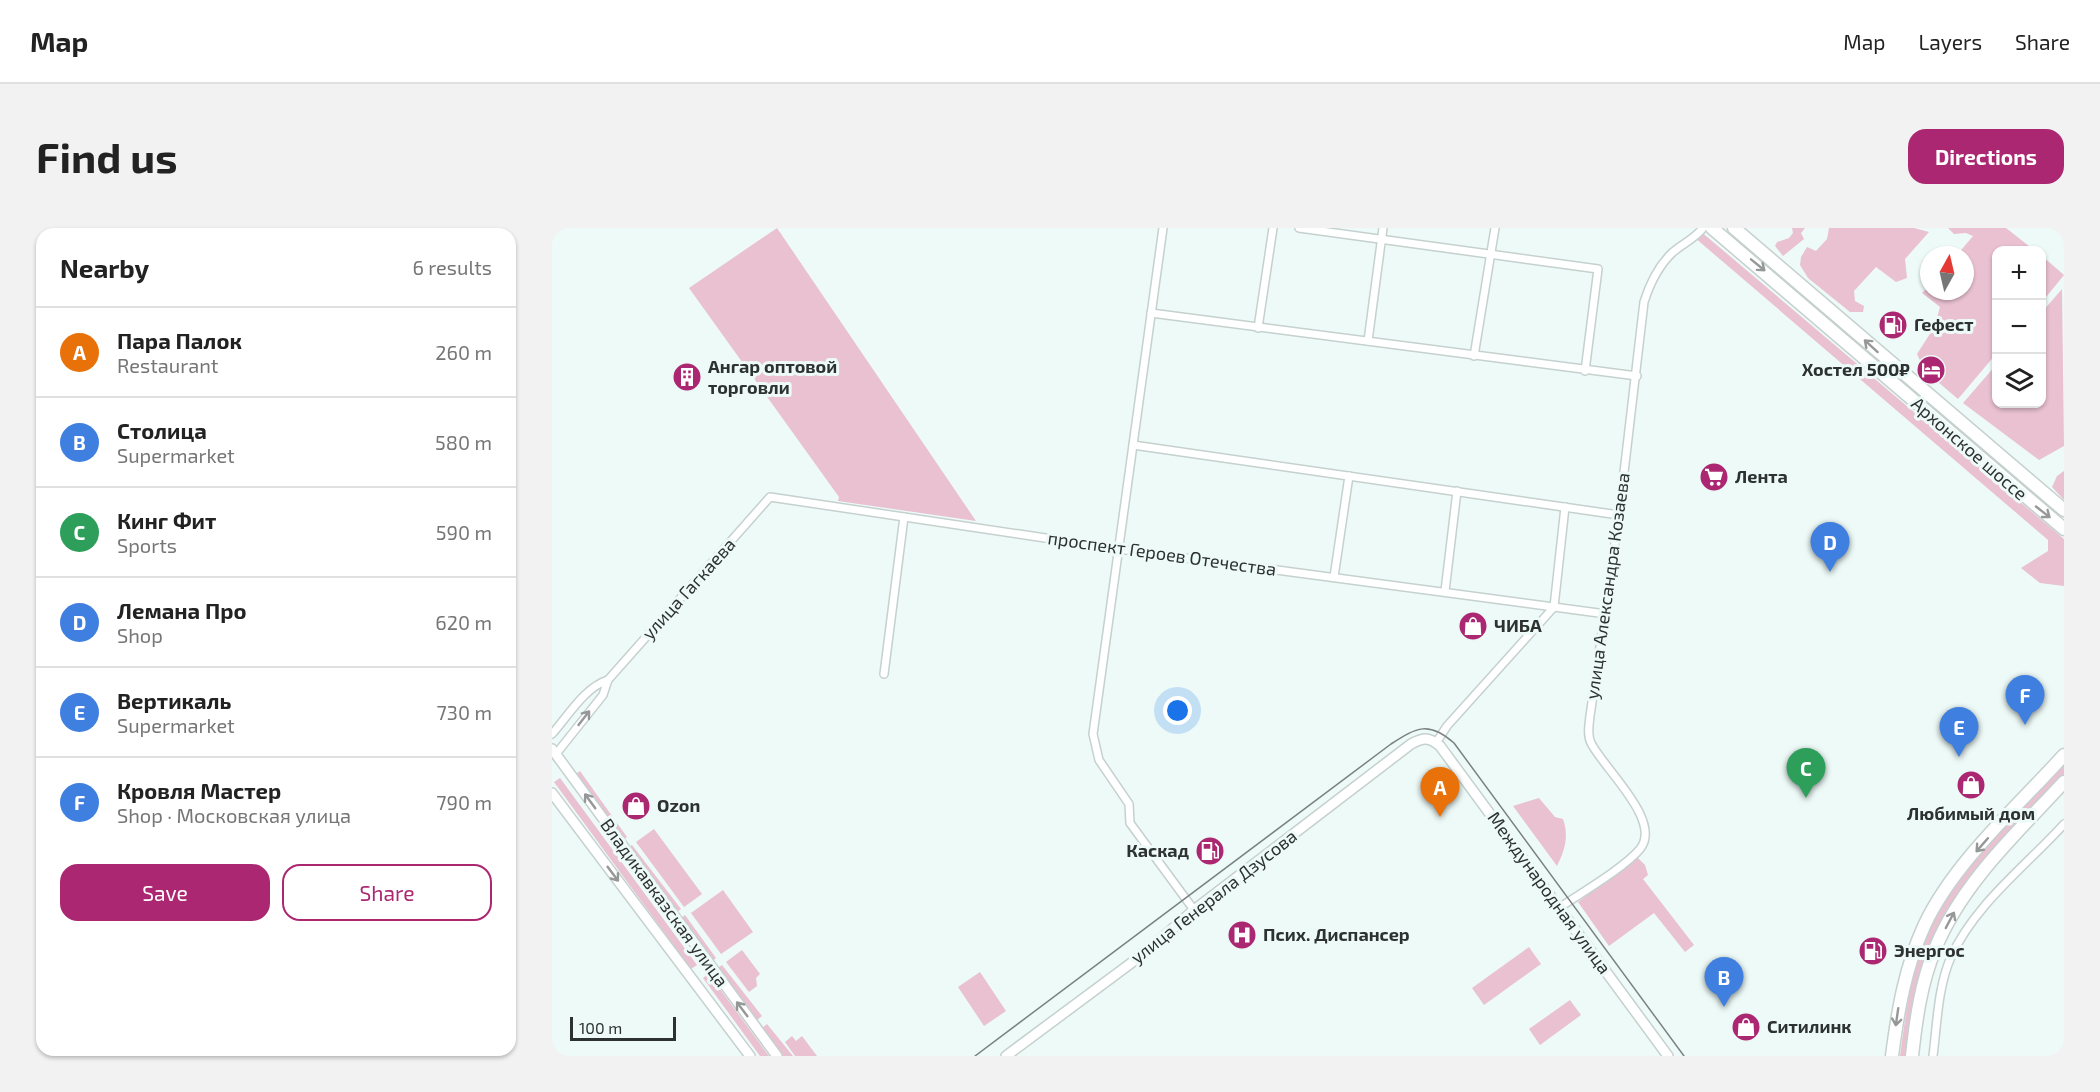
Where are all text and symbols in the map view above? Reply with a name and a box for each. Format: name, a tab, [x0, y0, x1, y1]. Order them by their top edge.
text: Map	[30, 24, 88, 58]
text: Map	[1843, 29, 1885, 54]
text: Layers	[1918, 29, 1982, 54]
text: Share	[2015, 29, 2070, 54]
button: Directions	[1908, 129, 2064, 184]
text: Find us	[36, 131, 178, 181]
north arrow	[1920, 246, 1974, 300]
map controls	[1992, 246, 2046, 408]
button: +	[1992, 246, 2046, 300]
text: Nearby	[60, 252, 149, 283]
text: 6 results	[412, 255, 492, 279]
one-way arrow	[1749, 258, 1765, 271]
button: −	[1992, 300, 2046, 354]
fuel station icon: Гефест	[1877, 309, 1909, 341]
place label: Гефест	[1914, 313, 1973, 335]
text: Пара Палок	[117, 327, 242, 353]
one-way arrow	[1864, 339, 1879, 353]
text: A	[73, 340, 86, 364]
text: 260 m	[435, 340, 492, 364]
text: Restaurant	[117, 353, 218, 377]
hotel icon: Хостел 500₽	[1915, 354, 1947, 386]
button: layers	[1992, 354, 2046, 408]
place label: Ангар оптовой торговли	[708, 355, 837, 398]
place label: Хостел 500₽	[1802, 358, 1910, 380]
building icon: Ангар оптовой торговли	[671, 361, 703, 393]
street label: Архонское шоссе	[1907, 392, 2032, 505]
text: Столица	[117, 417, 207, 443]
text: B	[73, 430, 86, 454]
text: 580 m	[435, 430, 492, 454]
text: Supermarket	[117, 443, 235, 467]
supermarket icon: Лента	[1698, 461, 1730, 493]
place label: Лента	[1735, 465, 1788, 487]
street label: улица Александра Козаева	[1580, 471, 1634, 701]
one-way arrow	[2035, 505, 2051, 518]
text: Кинг Фит	[117, 507, 216, 533]
text: C	[74, 520, 85, 544]
text: 590 m	[436, 520, 492, 544]
pin: D	[1810, 522, 1850, 572]
street label: проспект Героев Отечества	[1046, 526, 1278, 580]
text: Sports	[117, 533, 177, 557]
street label: улица Гагкаева	[637, 533, 740, 644]
text: Лемана Про	[117, 597, 247, 623]
text: D	[73, 610, 86, 634]
text: 620 m	[435, 610, 492, 634]
shop icon: ЧИБА	[1457, 610, 1489, 642]
place label: ЧИБА	[1494, 614, 1542, 636]
text: Shop	[117, 623, 163, 647]
pin: F	[2006, 676, 2044, 725]
text: Вертикаль	[117, 687, 232, 713]
your location	[1163, 696, 1192, 725]
text: E	[74, 700, 85, 724]
text: 730 m	[437, 700, 492, 724]
pin: E	[1940, 708, 1978, 757]
one-way arrow	[578, 710, 591, 726]
text: Supermarket	[117, 713, 235, 737]
pin: C	[1786, 748, 1826, 798]
pin: A	[1420, 768, 1460, 817]
shop icon: Любимый дом	[1955, 769, 1987, 801]
text: Кровля Мастер	[117, 777, 281, 803]
text: F	[74, 790, 85, 814]
text: 790 m	[436, 790, 492, 814]
shop icon: Ozon	[620, 790, 652, 822]
one-way arrow	[583, 793, 596, 809]
place label: Ozon	[657, 794, 700, 816]
place label: Любимый дом	[1907, 802, 2035, 824]
text: Shop · Московская улица	[117, 803, 351, 827]
street label: Международная улица	[1483, 807, 1616, 978]
street label: Владикавказская улица	[596, 814, 733, 991]
street label: улица Генерала Дзусова	[1126, 824, 1301, 968]
fuel station icon: Каскад	[1194, 835, 1226, 867]
one-way arrow	[1975, 837, 1989, 852]
place label: Каскад	[1126, 839, 1189, 861]
button: Save	[60, 864, 270, 921]
button: Share	[282, 864, 492, 921]
one-way arrow	[606, 865, 619, 881]
one-way arrow	[1944, 912, 1956, 929]
hospital icon: Псих. Диспансер	[1226, 919, 1258, 951]
place label: Псих. Диспансер	[1263, 923, 1410, 945]
fuel station icon: Энергос	[1857, 935, 1889, 967]
place label: Энергос	[1894, 939, 1965, 961]
pin: B	[1704, 958, 1744, 1007]
one-way arrow	[735, 1001, 748, 1017]
one-way arrow	[1892, 1006, 1903, 1026]
shop icon: Ситилинк	[1730, 1011, 1762, 1043]
scale bar	[570, 1014, 676, 1042]
place label: Ситилинк	[1767, 1015, 1852, 1037]
text: 100 m	[579, 1018, 622, 1037]

